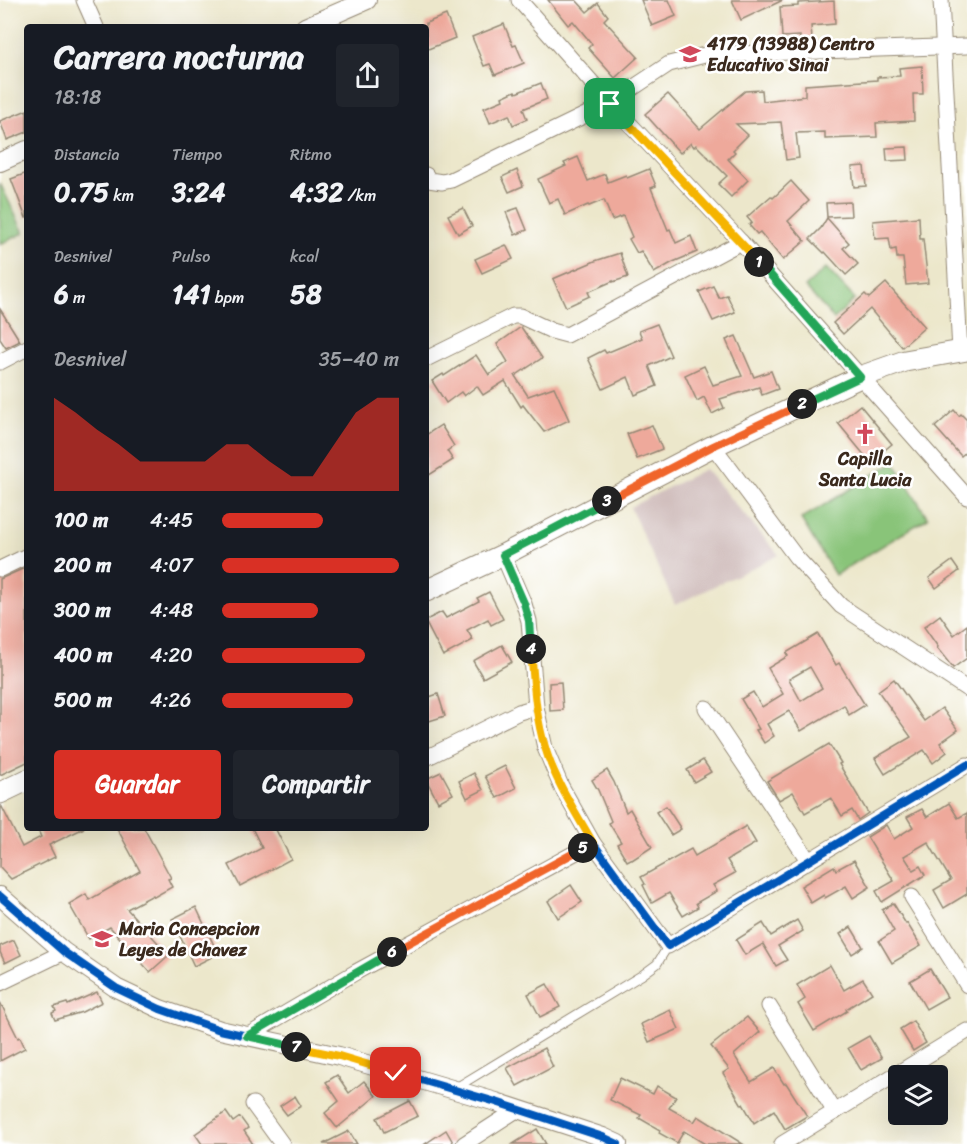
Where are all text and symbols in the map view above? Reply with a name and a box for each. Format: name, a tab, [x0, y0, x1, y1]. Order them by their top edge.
text: Carrera nocturna	[54, 28, 304, 86]
place label: 4179 (13988) Centro Educativo Sinai	[706, 28, 875, 81]
school or university icon: 4179 (13988) Centro Educativo Sinai	[678, 42, 702, 66]
button: share	[336, 44, 399, 107]
pin	[584, 78, 635, 129]
text: 18:18	[54, 80, 101, 115]
icon: arrive	[593, 87, 626, 120]
text: Distancia	[54, 140, 120, 169]
text: Tiempo	[172, 140, 222, 169]
text: Ritmo	[290, 140, 332, 169]
text: 0.75	[54, 169, 109, 215]
text: 3:24	[172, 169, 225, 215]
text: 4:32	[290, 169, 343, 215]
text: km	[109, 181, 134, 210]
text: /km	[343, 181, 376, 210]
text: Desnivel	[54, 242, 112, 271]
text: Pulso	[172, 242, 210, 271]
text: kcal	[290, 242, 319, 271]
pin: 1	[744, 247, 774, 277]
text: 1	[756, 247, 762, 276]
text: 6	[54, 271, 69, 317]
text: 141	[172, 271, 211, 317]
text: 58	[290, 271, 322, 317]
text: m	[69, 283, 85, 312]
text: bpm	[211, 283, 244, 312]
text: Desnivel	[54, 342, 126, 377]
text: 35–40 m	[319, 342, 399, 377]
pin: 2	[787, 389, 817, 419]
text: 2	[797, 389, 807, 418]
church icon: Capilla Santa Lucia	[853, 422, 877, 446]
place label: Capilla Santa Lucia	[818, 443, 912, 496]
pin: 3	[592, 486, 622, 516]
text: 3	[603, 486, 611, 515]
text: 100 m	[54, 503, 108, 538]
text: 4:45	[150, 503, 193, 538]
text: 200 m	[54, 548, 111, 583]
text: 4:07	[150, 548, 193, 583]
text: 300 m	[54, 593, 111, 628]
text: 4:48	[150, 593, 193, 628]
pin: 4	[516, 634, 546, 664]
text: 4	[526, 634, 536, 663]
text: 400 m	[54, 638, 112, 673]
text: 4:20	[150, 638, 193, 673]
text: 500 m	[54, 683, 112, 718]
text: 4:26	[150, 683, 191, 718]
button: Guardar	[54, 750, 221, 819]
button: Compartir	[233, 750, 399, 819]
pin: 5	[568, 833, 598, 863]
text: 5	[578, 833, 588, 862]
place label: Maria Concepcion Leyes de Chavez	[118, 913, 260, 966]
school or university icon: Maria Concepcion Leyes de Chavez	[90, 927, 114, 951]
pin: 6	[377, 937, 407, 967]
text: 6	[387, 937, 397, 966]
pin: 7	[281, 1032, 311, 1062]
text: 7	[291, 1032, 301, 1061]
pin	[370, 1047, 421, 1098]
icon: check	[379, 1056, 412, 1089]
map controls	[888, 1065, 948, 1125]
button: layers	[888, 1065, 948, 1125]

